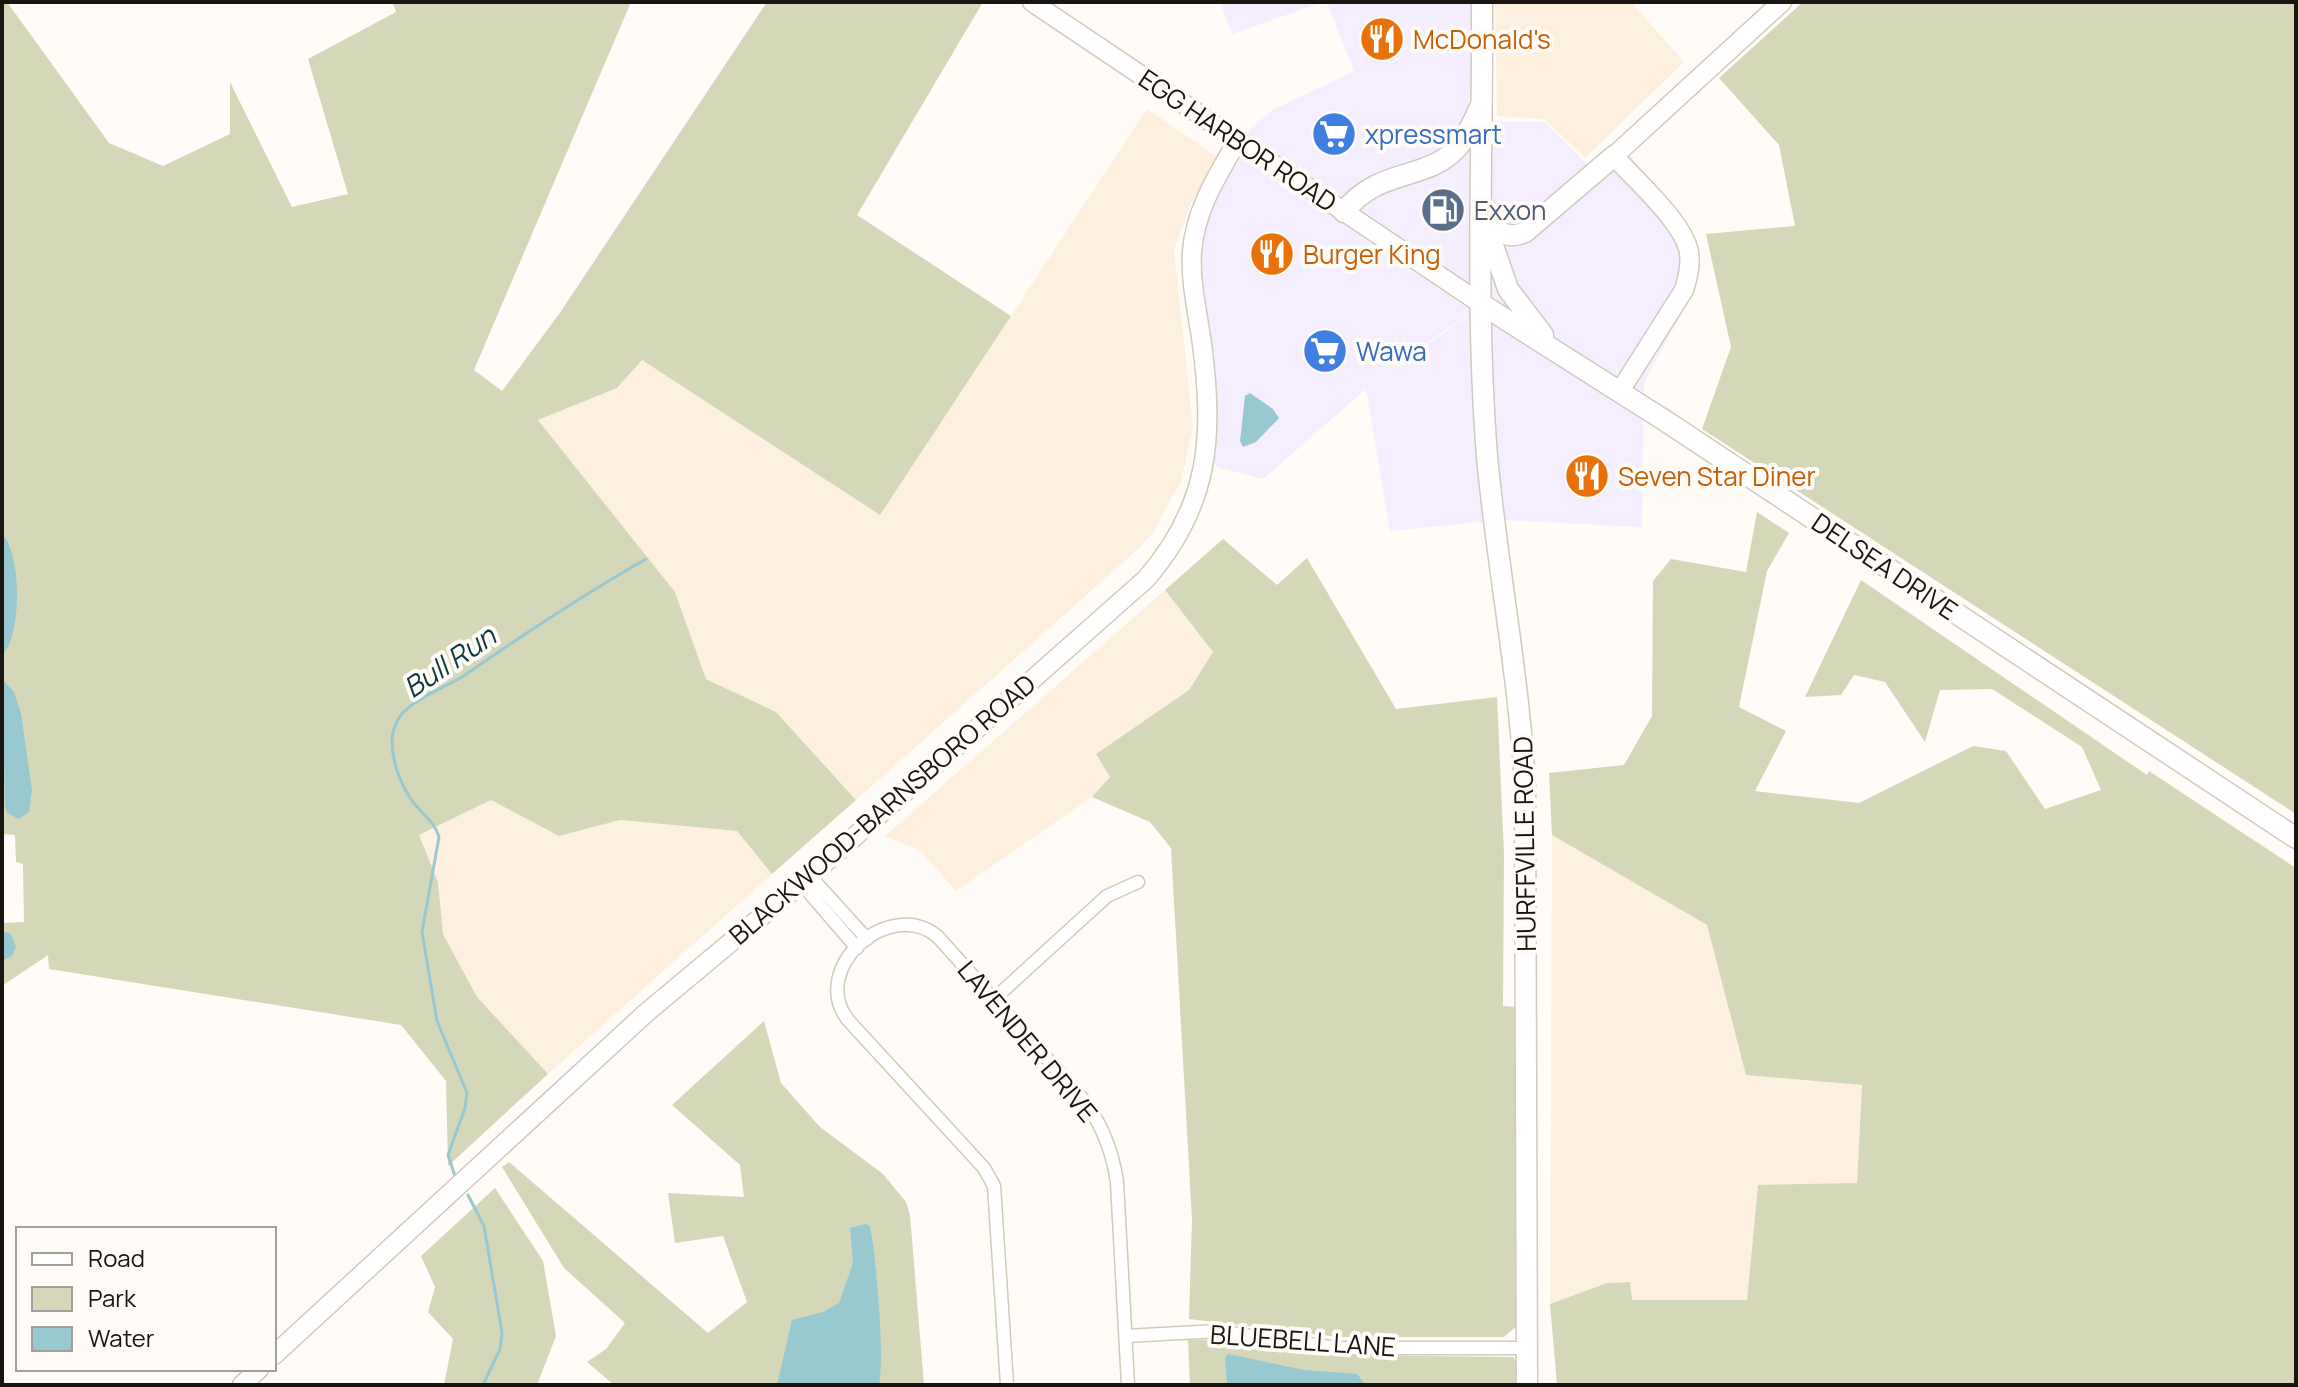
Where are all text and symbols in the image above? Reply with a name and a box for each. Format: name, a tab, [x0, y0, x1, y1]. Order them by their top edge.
restaurant icon: McDonald's	[1358, 15, 1406, 63]
place label: McDonald's	[1413, 21, 1551, 57]
street label: EGG HARBOR ROAD	[1132, 60, 1344, 220]
supermarket icon: xpressmart	[1310, 110, 1358, 158]
place label: xpressmart	[1365, 116, 1502, 152]
fuel station icon: Exxon	[1419, 186, 1467, 234]
place label: Exxon	[1474, 192, 1547, 228]
restaurant icon: Burger King	[1248, 230, 1296, 278]
place label: Burger King	[1303, 236, 1441, 272]
supermarket icon: Wawa	[1301, 327, 1349, 375]
place label: Wawa	[1356, 333, 1427, 369]
restaurant icon: Seven Star Diner	[1563, 452, 1611, 500]
place label: Seven Star Diner	[1618, 458, 1816, 494]
street label: DELSEA DRIVE	[1805, 504, 1965, 628]
water label: Bull Run	[396, 616, 504, 706]
street label: BLACKWOOD-BARNSBORO ROAD	[721, 666, 1043, 952]
street label: HURFFVILLE ROAD	[1504, 736, 1544, 952]
street label: LAVENDER DRIVE	[950, 953, 1106, 1129]
legend	[16, 1227, 276, 1371]
text: Road	[88, 1241, 145, 1274]
text: Park	[88, 1281, 137, 1314]
street label: BLUEBELL LANE	[1209, 1316, 1397, 1364]
text: Water	[88, 1321, 155, 1354]

